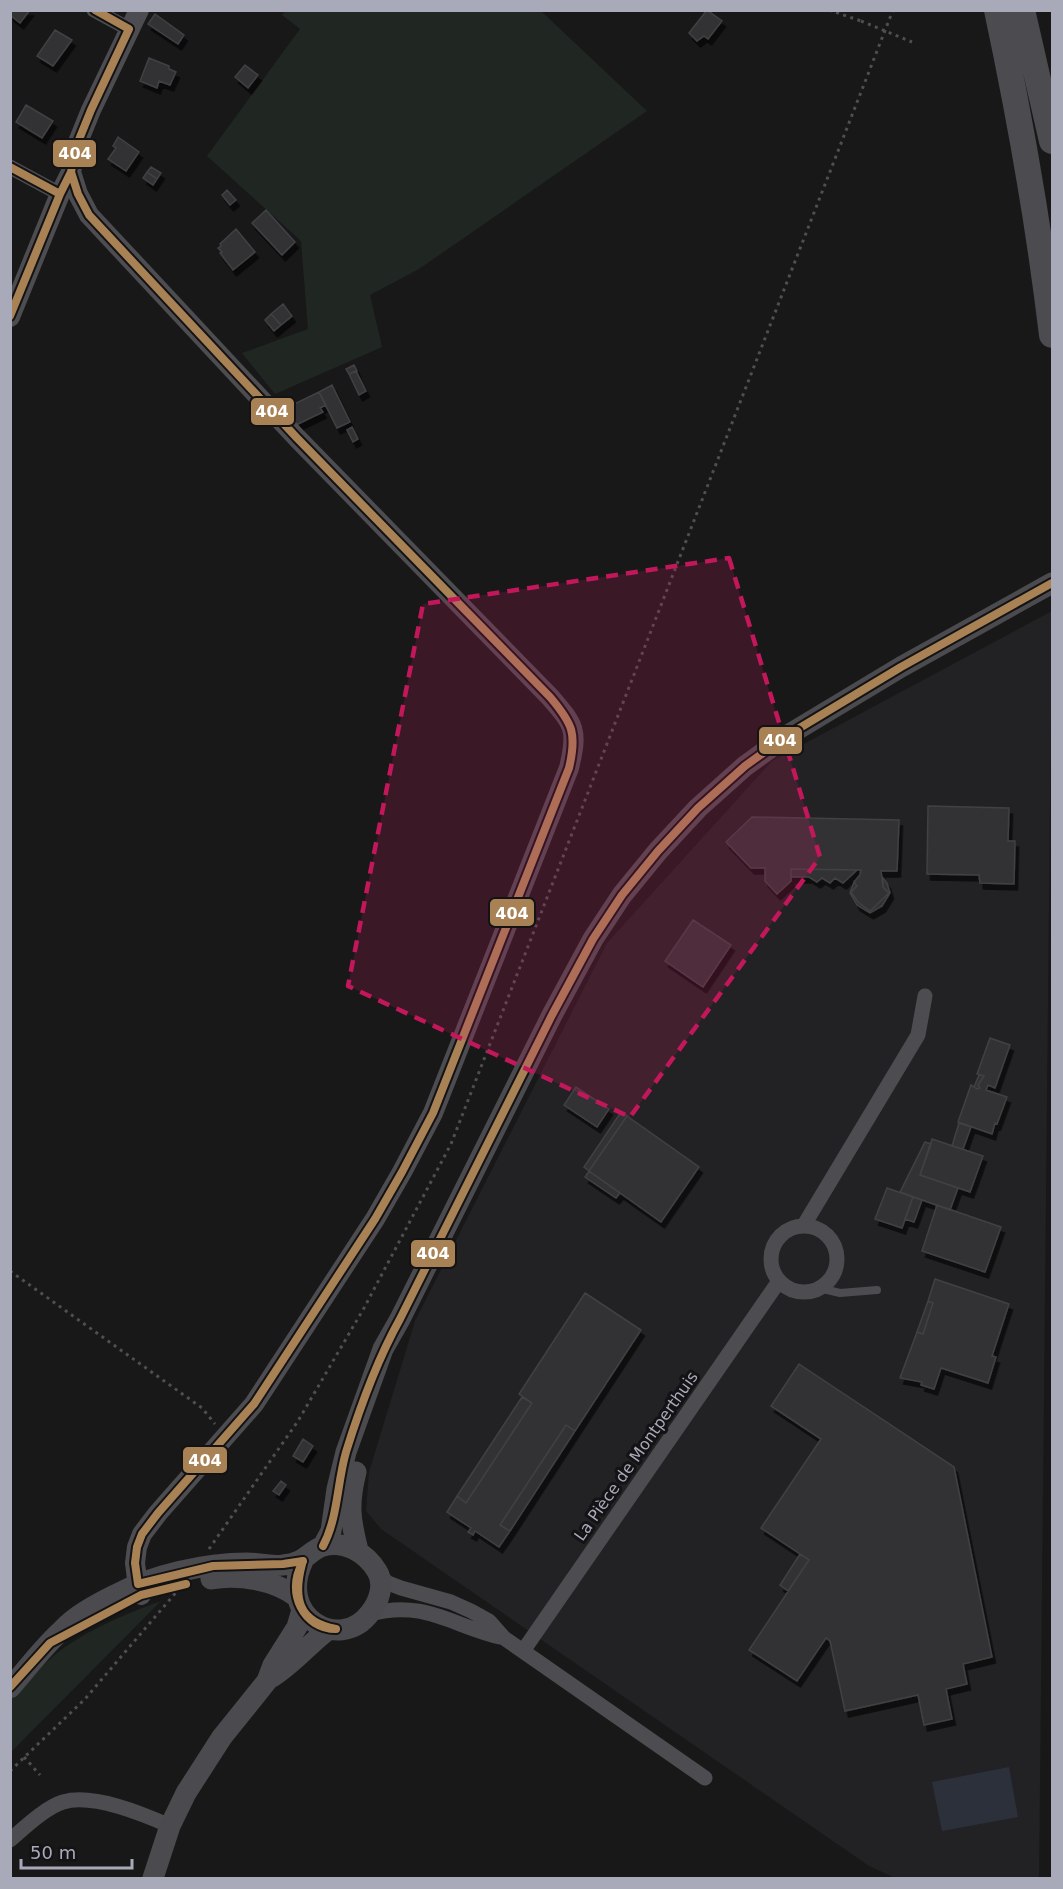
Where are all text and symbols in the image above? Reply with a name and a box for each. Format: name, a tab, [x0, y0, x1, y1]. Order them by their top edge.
line badge: 404	[52, 139, 97, 168]
text: 404	[58, 144, 92, 163]
line badge: 404	[250, 397, 295, 426]
text: 404	[255, 402, 289, 421]
line badge: 404	[758, 726, 803, 755]
text: 404	[763, 731, 797, 750]
line badge: 404	[489, 898, 535, 927]
text: 404	[495, 904, 529, 923]
line badge: 404	[410, 1239, 456, 1268]
text: 404	[416, 1244, 450, 1263]
street label: La Pièce de Montperthuis	[570, 1368, 702, 1544]
line badge: 404	[182, 1446, 228, 1474]
text: 404	[188, 1451, 222, 1470]
scale bar	[21, 1832, 132, 1870]
text: 50 m	[30, 1842, 76, 1863]

